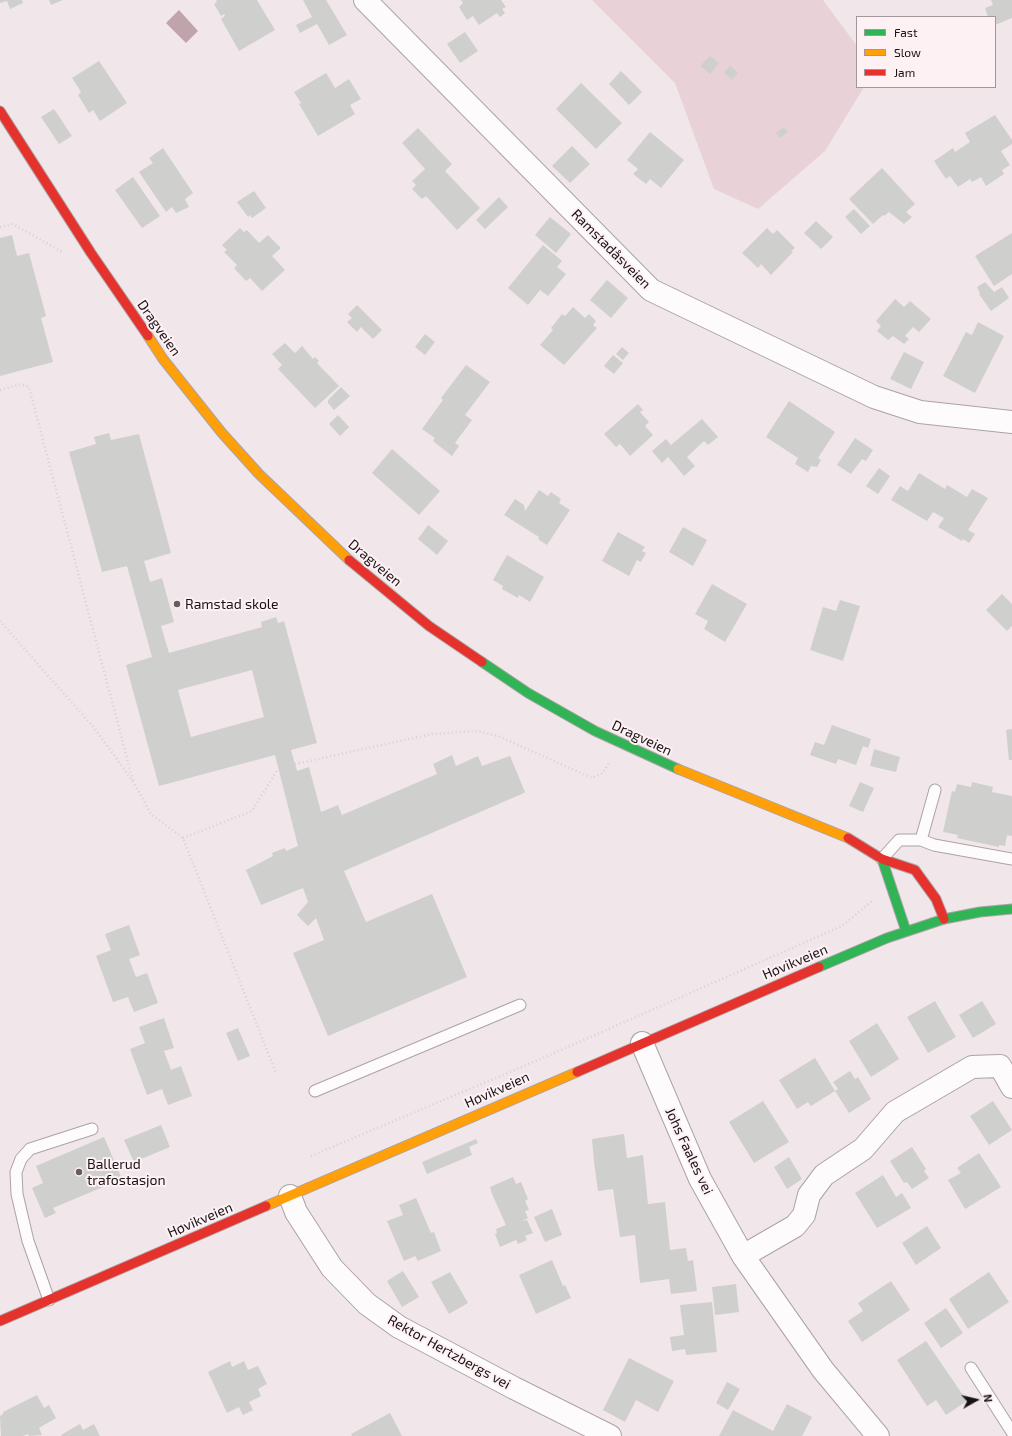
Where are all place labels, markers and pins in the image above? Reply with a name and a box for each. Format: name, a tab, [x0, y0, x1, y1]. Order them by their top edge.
place label: Ramstad skole	[185, 596, 279, 612]
marker: Ramstad skole	[172, 599, 182, 609]
place label: Ballerud trafostasjon	[87, 1156, 166, 1188]
marker: Ballerud trafostasjon	[74, 1167, 84, 1177]

